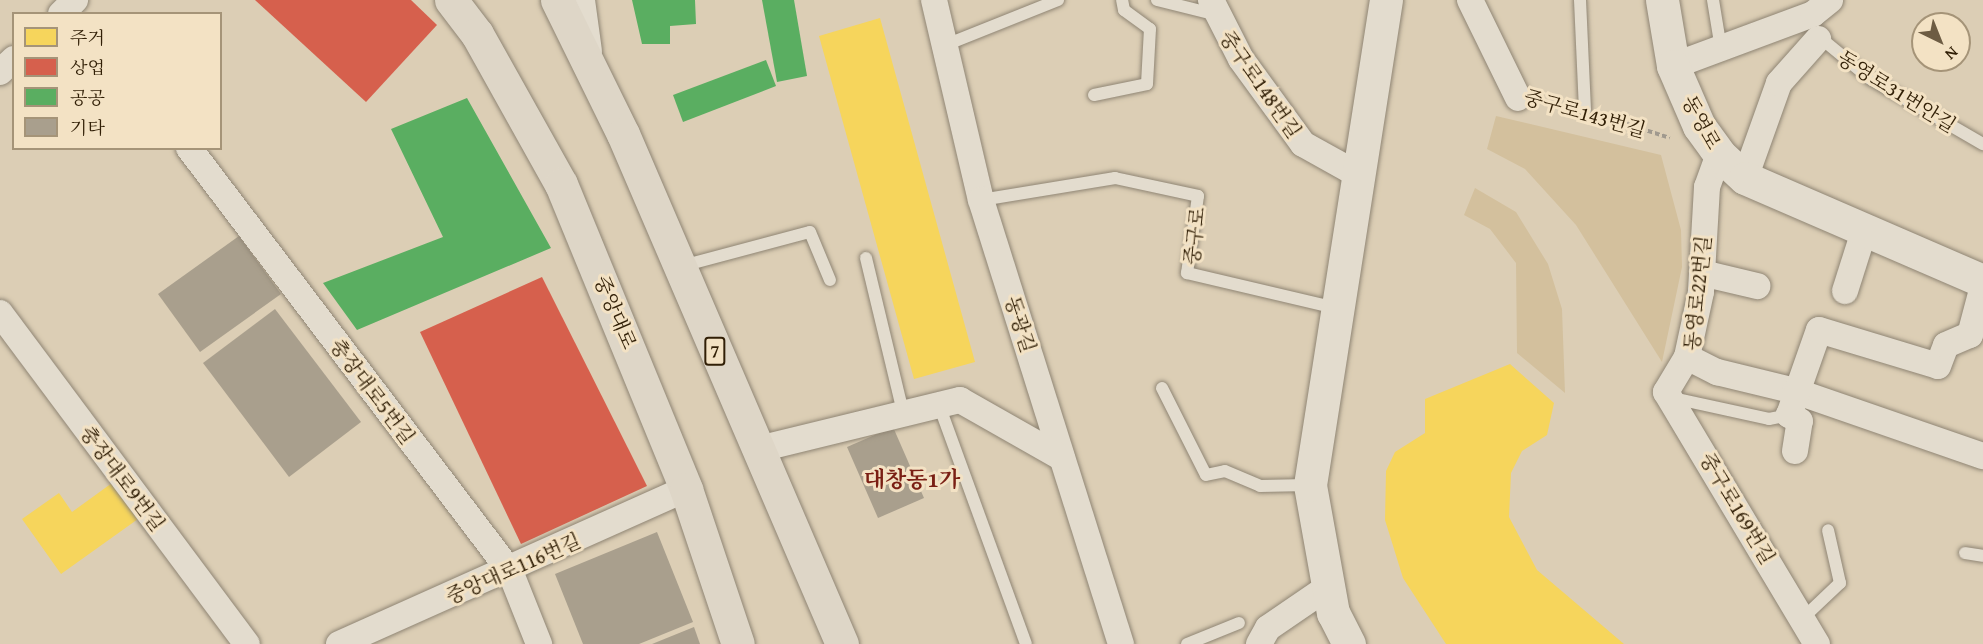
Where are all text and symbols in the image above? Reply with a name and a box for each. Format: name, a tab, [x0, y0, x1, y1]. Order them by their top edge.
legend	[12, 12, 222, 150]
north arrow	[1911, 12, 1971, 72]
text: 주거	[70, 24, 105, 51]
street label: 중구로148번길	[1215, 26, 1307, 142]
text: N	[1940, 41, 1964, 66]
street label: 동영로31번안길	[1833, 45, 1961, 137]
text: 상업	[70, 54, 105, 81]
text: 공공	[70, 84, 105, 111]
street label: 중구로143번길	[1521, 84, 1649, 142]
street label: 동영로	[1677, 91, 1727, 153]
text: 기타	[70, 114, 105, 141]
street label: 중구로	[1179, 206, 1209, 266]
street label: 동영로22번길	[1679, 234, 1715, 352]
street label: 중앙대로	[590, 272, 642, 352]
street label: 동광길	[1001, 293, 1041, 355]
street label: 충장대로5번길	[326, 334, 420, 448]
road number: 7	[703, 336, 727, 366]
street label: 충장대로9번길	[76, 421, 170, 535]
street label: 중구로169번길	[1695, 448, 1781, 568]
district label: 대창동1가	[864, 467, 960, 493]
street label: 중앙대로116번길	[442, 528, 584, 608]

